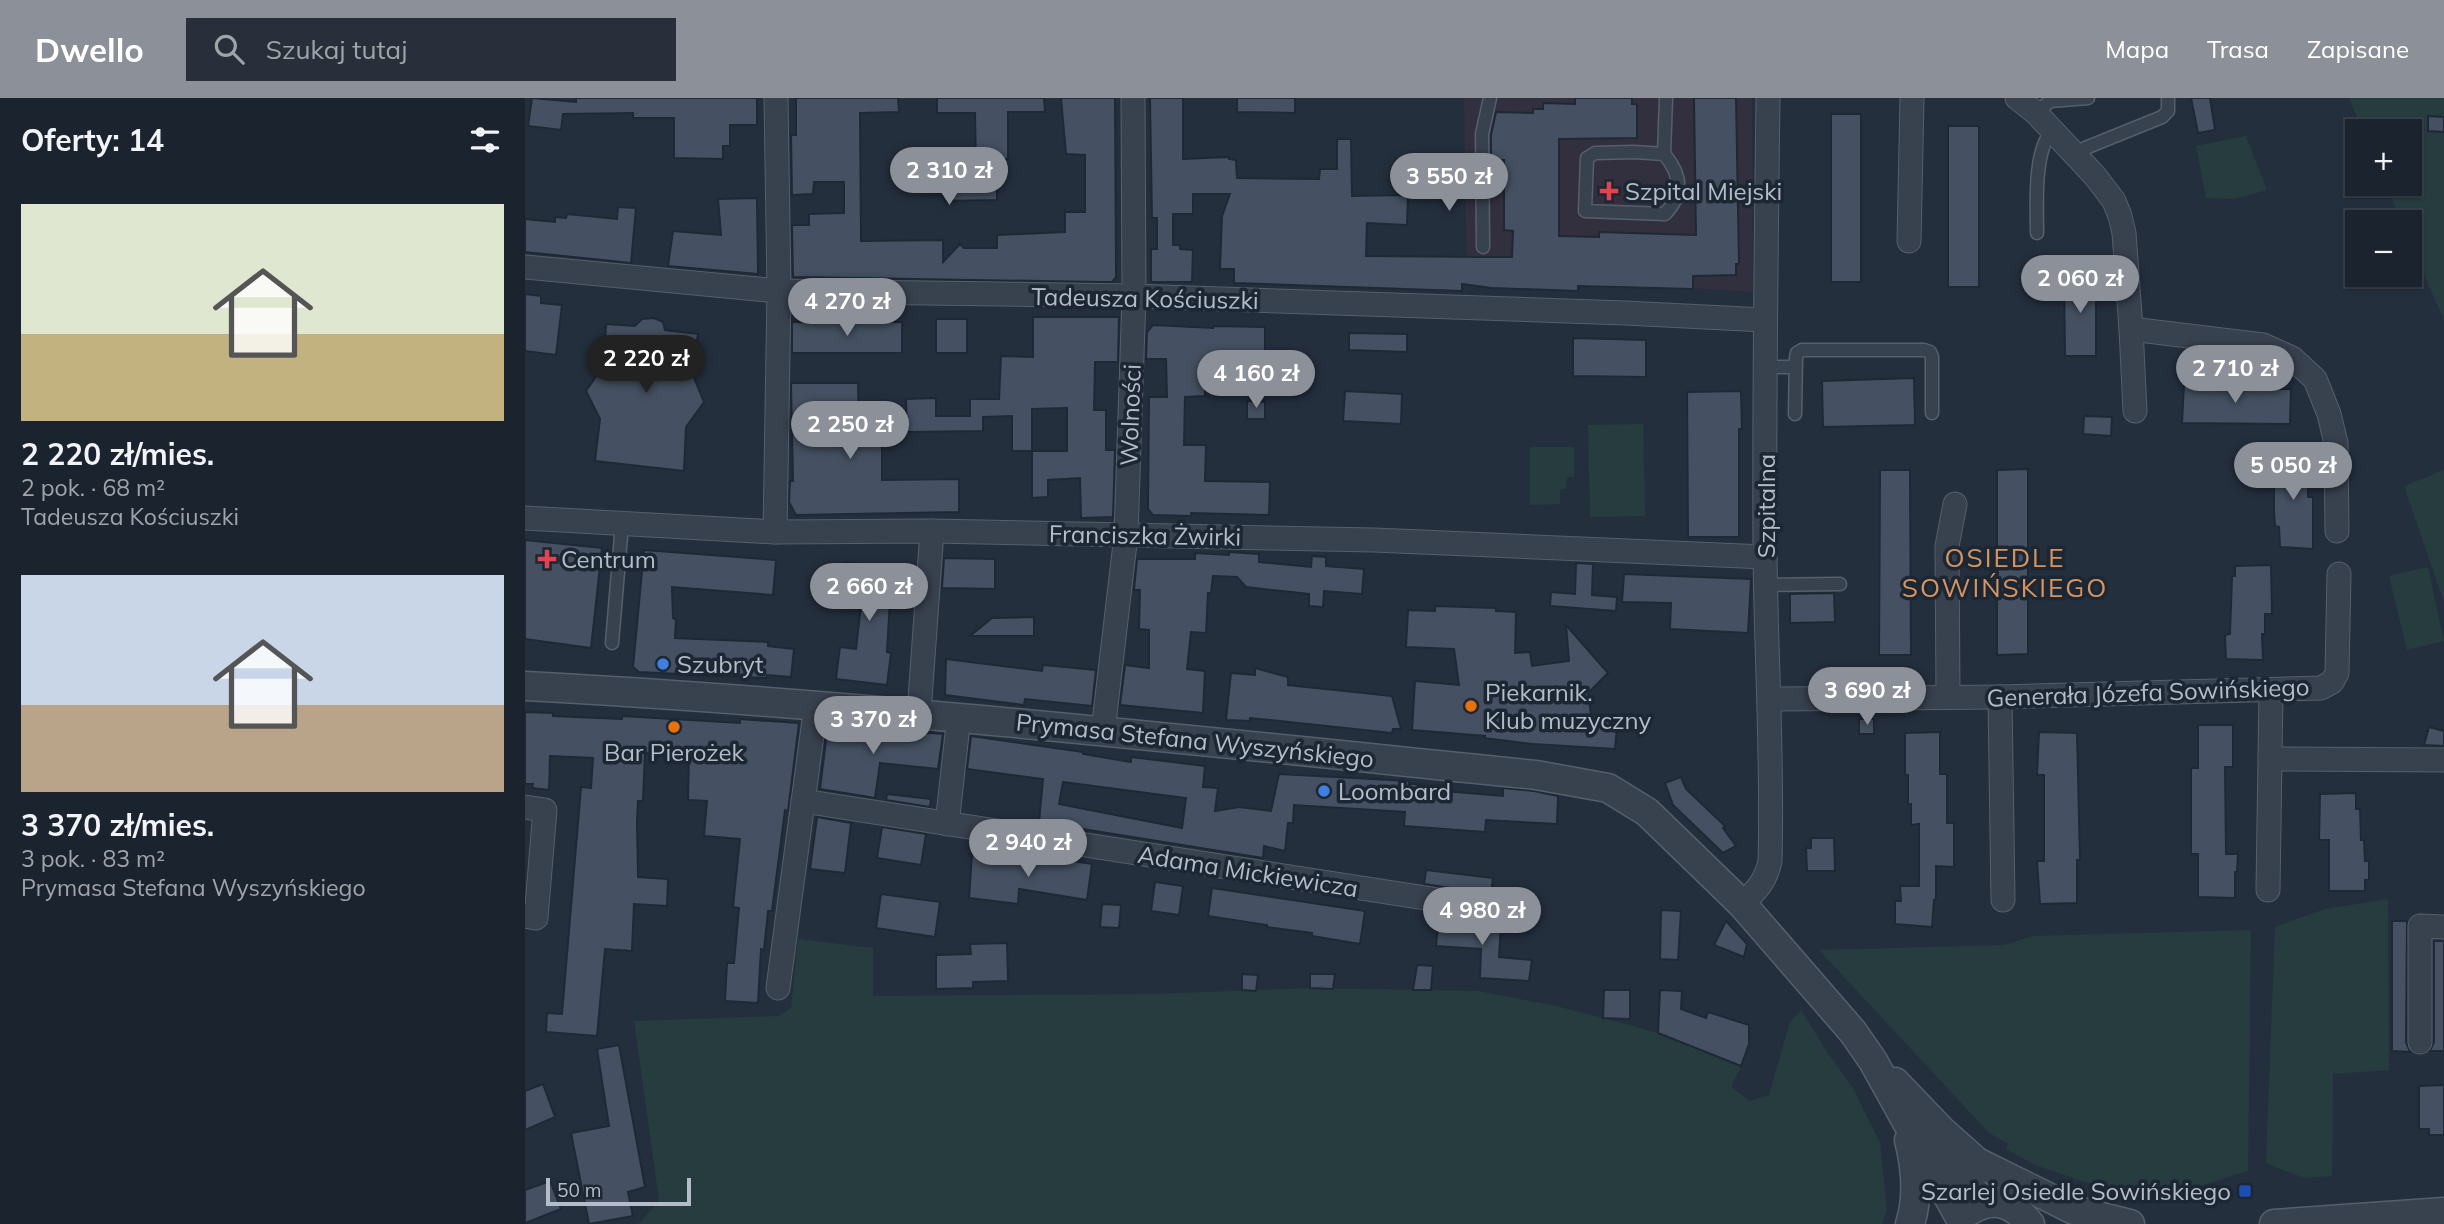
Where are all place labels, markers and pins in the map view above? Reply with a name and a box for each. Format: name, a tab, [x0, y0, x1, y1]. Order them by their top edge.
pin: 2 310 zł	[877, 148, 1021, 207]
pin: 3 550 zł	[1377, 153, 1521, 213]
place label: Szpital Miejski	[1625, 176, 1782, 206]
marker: Szpital Miejski	[1599, 181, 1619, 201]
pin: 2 060 zł	[2008, 256, 2152, 315]
pin: 4 270 zł	[775, 278, 919, 338]
pin: 2 220 zł	[574, 336, 718, 395]
pin: 2 710 zł	[2163, 345, 2307, 405]
pin: 4 160 zł	[1184, 350, 1328, 410]
pin: 2 250 zł	[778, 402, 922, 461]
pin: 5 050 zł	[2221, 442, 2365, 502]
place label: Centrum	[561, 544, 656, 574]
marker: Centrum	[539, 551, 555, 567]
pin: 2 660 zł	[797, 564, 941, 623]
place label: Szubryt	[677, 649, 763, 679]
marker: Szubryt	[655, 656, 671, 672]
pin: 3 690 zł	[1795, 668, 1939, 727]
place label: Piekarnik. Klub muzyczny	[1485, 677, 1652, 735]
pin: 3 370 zł	[801, 696, 945, 756]
marker: Piekarnik. Klub muzyczny	[1463, 698, 1479, 714]
marker: Bar Pierożek	[666, 719, 682, 735]
place label: Bar Pierożek	[604, 737, 745, 767]
place label: Loombard	[1338, 776, 1451, 806]
marker: Loombard	[1316, 783, 1332, 799]
pin: 2 940 zł	[956, 820, 1100, 879]
pin: 4 980 zł	[1410, 888, 1554, 947]
place label: Szarlej Osiedle Sowińskiego	[1921, 1176, 2231, 1206]
marker: Szarlej Osiedle Sowińskiego	[2237, 1183, 2253, 1199]

